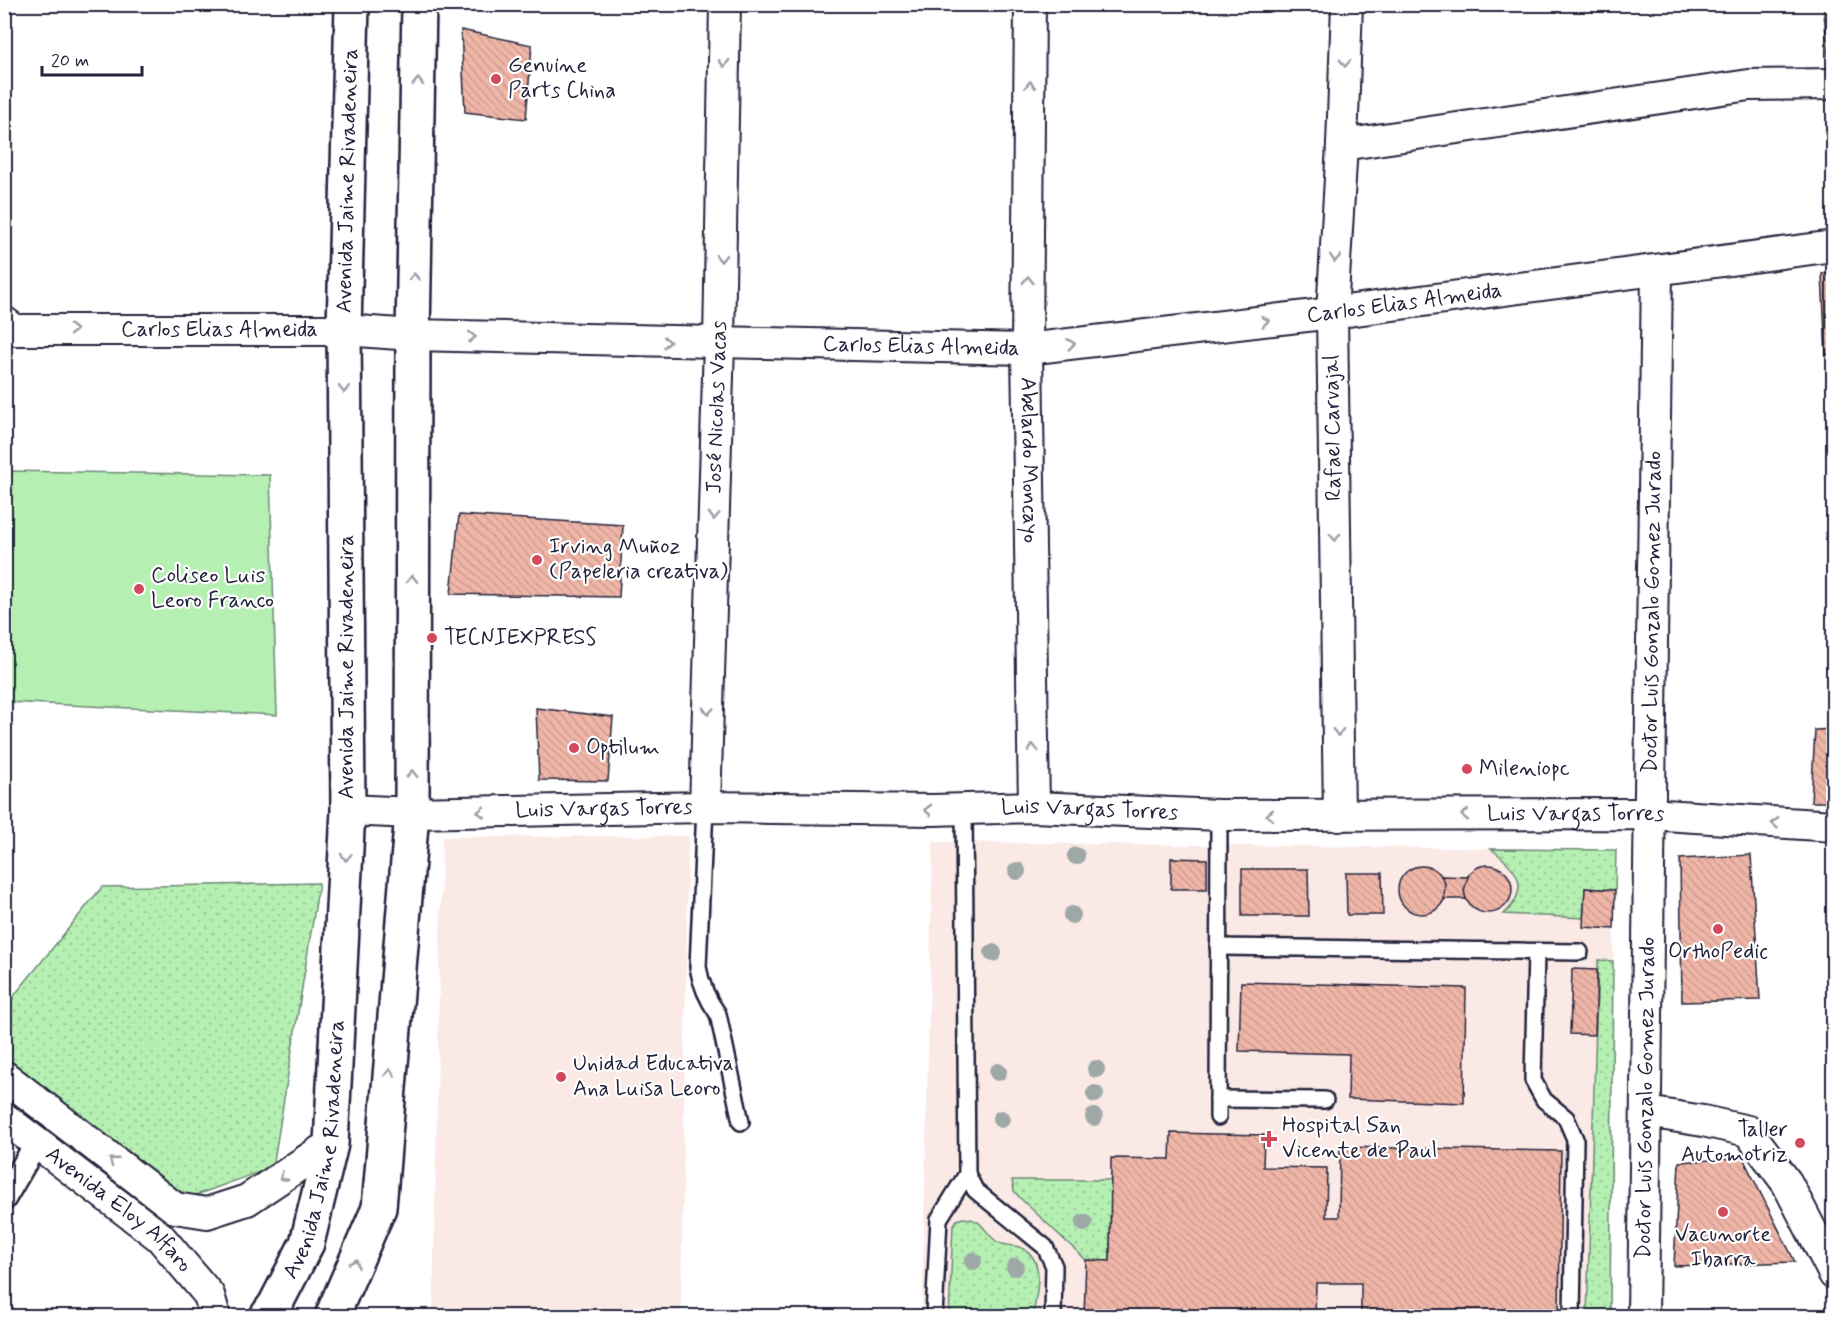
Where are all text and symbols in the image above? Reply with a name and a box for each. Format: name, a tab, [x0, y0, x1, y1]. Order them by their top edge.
scale bar	[42, 39, 142, 77]
street label: Avenida Jaime Rivadeneira	[330, 48, 365, 313]
text: 20 m	[51, 49, 89, 73]
place label: Genuine Parts China	[508, 52, 616, 105]
one-way arrow	[718, 58, 730, 67]
one-way arrow	[1339, 58, 1351, 67]
marker: Genuine Parts China	[489, 72, 503, 86]
one-way arrow	[412, 78, 424, 87]
one-way arrow	[1024, 81, 1036, 90]
one-way arrow	[714, 253, 727, 262]
one-way arrow	[1329, 253, 1342, 262]
one-way arrow	[408, 273, 420, 282]
one-way arrow	[1022, 276, 1034, 285]
street label: Carlos Elias Almeida	[1305, 276, 1504, 330]
one-way arrow	[1260, 315, 1269, 327]
street label: Carlos Elias Almeida	[121, 316, 318, 344]
street label: José Nicolas Vacas	[700, 320, 733, 494]
one-way arrow	[69, 324, 78, 336]
street label: Carlos Elias Almeida	[822, 330, 1020, 363]
one-way arrow	[467, 331, 476, 343]
one-way arrow	[662, 336, 671, 348]
one-way arrow	[1067, 338, 1076, 351]
street label: Rafael Carvajal	[1318, 355, 1348, 501]
street label: Abelardo Moncayo	[1013, 377, 1044, 543]
one-way arrow	[338, 384, 350, 393]
street label: Doctor Luis Gonzalo Gomez Jurado	[1636, 451, 1669, 773]
one-way arrow	[708, 511, 720, 520]
one-way arrow	[1329, 532, 1341, 541]
place label: Irving Muñoz (Papeleria creativa)	[549, 533, 728, 586]
street label: Avenida Jaime Rivadeneira	[333, 535, 361, 799]
marker: Irving Muñoz (Papeleria creativa)	[530, 553, 544, 567]
place label: Coliseo Luis Leoro Franco	[151, 562, 274, 615]
one-way arrow	[406, 575, 418, 584]
marker: Coliseo Luis Leoro Franco	[132, 582, 146, 596]
place label: TECNIEXPRESS	[444, 624, 597, 652]
marker: TECNIEXPRESS	[425, 631, 439, 645]
one-way arrow	[702, 706, 714, 715]
one-way arrow	[1332, 727, 1344, 736]
place label: Optilum	[586, 734, 660, 762]
marker: Optilum	[567, 741, 581, 755]
one-way arrow	[1027, 744, 1039, 753]
place label: Mileniopc	[1479, 755, 1570, 783]
marker: Mileniopc	[1460, 762, 1474, 776]
one-way arrow	[406, 770, 418, 779]
street label: Luis Vargas Torres	[515, 793, 693, 826]
street label: Luis Vargas Torres	[1001, 793, 1179, 827]
street label: Luis Vargas Torres	[1487, 800, 1665, 831]
one-way arrow	[923, 804, 932, 816]
one-way arrow	[476, 806, 485, 818]
one-way arrow	[1265, 809, 1274, 821]
one-way arrow	[1460, 809, 1469, 821]
one-way arrow	[1771, 816, 1780, 829]
one-way arrow	[339, 852, 352, 861]
marker: OrthoPedic	[1711, 922, 1725, 936]
street label: Doctor Luis Gonzalo Gomez Jurado	[1630, 937, 1662, 1259]
place label: OrthoPedic	[1668, 938, 1768, 966]
street label: Avenida Jaime Rivadeneira	[277, 1019, 351, 1284]
place label: Unidad Educativa Ana Luisa Leoro	[573, 1050, 734, 1103]
one-way arrow	[384, 1069, 397, 1078]
marker: Unidad Educativa Ana Luisa Leoro	[554, 1070, 568, 1084]
place label: Hospital San Vicente de Paul	[1282, 1112, 1437, 1165]
place label: Taller Automotriz	[1681, 1116, 1788, 1169]
marker: Hospital San Vicente de Paul	[1260, 1130, 1278, 1148]
marker: Taller Automotriz	[1793, 1136, 1807, 1150]
street label: Avenida Eloy Alfaro	[40, 1140, 198, 1278]
one-way arrow	[109, 1157, 120, 1168]
one-way arrow	[278, 1169, 289, 1180]
marker: Vacunorte Ibarra	[1716, 1205, 1730, 1219]
place label: Vacunorte Ibarra	[1675, 1221, 1771, 1274]
one-way arrow	[348, 1258, 360, 1269]

